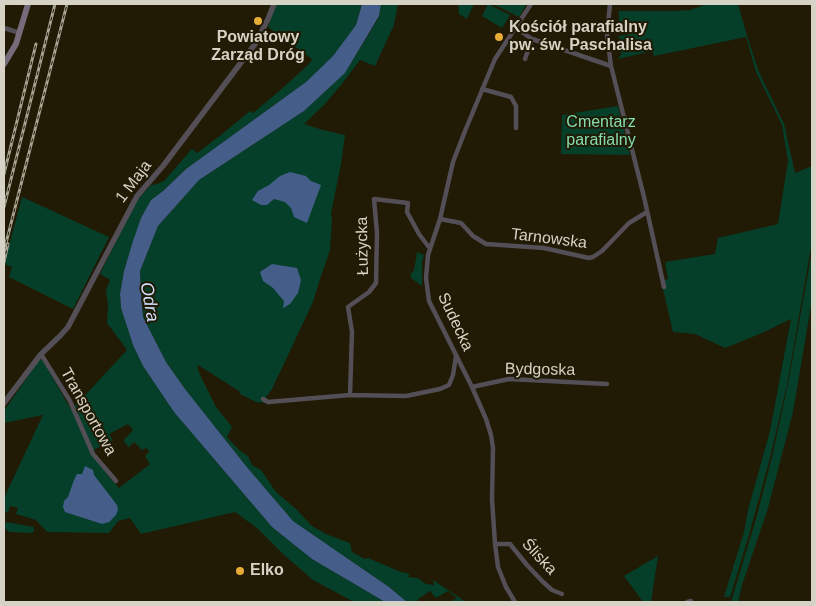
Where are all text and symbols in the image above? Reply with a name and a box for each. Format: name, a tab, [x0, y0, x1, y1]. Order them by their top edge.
marker: Powiatowy Zarząd Dróg	[252, 15, 264, 27]
place label: Kościół parafialny pw. św. Paschalisa	[509, 18, 652, 56]
place label: Powiatowy Zarząd Dróg	[211, 28, 305, 66]
marker: Kościół parafialny pw. św. Paschalisa	[493, 31, 505, 43]
park label: Cmentarz parafialny	[566, 113, 636, 151]
street label: 1 Maja	[112, 157, 156, 207]
street label: Łużycka	[353, 216, 373, 276]
street label: Tarnowska	[510, 225, 588, 253]
water label: Odra	[135, 280, 163, 324]
street label: Sudecka	[433, 290, 477, 354]
street label: Bydgoska	[505, 360, 575, 380]
street label: Transportowa	[56, 365, 120, 459]
street label: Śliska	[517, 535, 561, 579]
place label: Elko	[250, 561, 284, 581]
marker: Elko	[234, 565, 246, 577]

